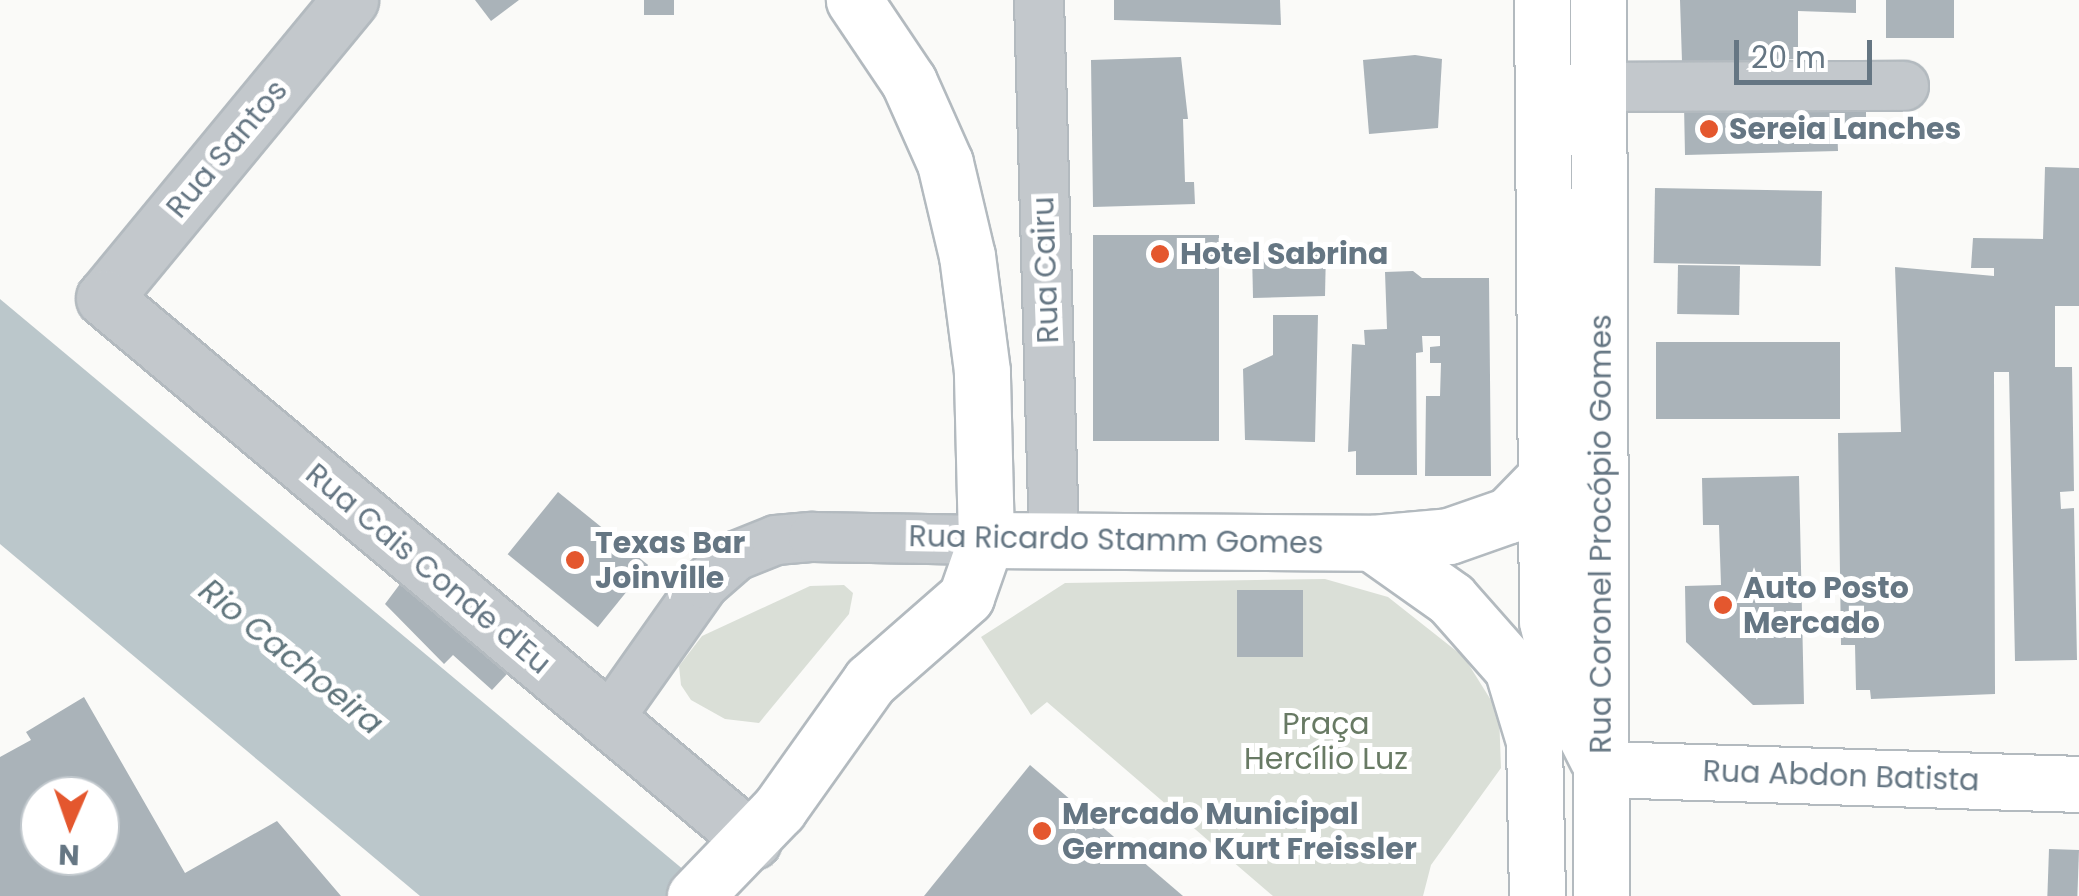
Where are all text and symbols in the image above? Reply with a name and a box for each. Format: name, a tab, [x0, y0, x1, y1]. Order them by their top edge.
scale bar	[1739, 20, 1876, 82]
text: 20 m	[1751, 36, 1826, 79]
street label: Rua Santos	[159, 73, 295, 225]
place label: Sereia Lanches	[1729, 111, 1961, 147]
marker: Sereia Lanches	[1698, 118, 1720, 140]
street label: Rua Cairu	[1025, 196, 1067, 344]
place label: Hotel Sabrina	[1180, 236, 1388, 272]
marker: Hotel Sabrina	[1149, 243, 1171, 265]
street label: Rua Coronel Procópio Gomes	[1583, 314, 1619, 754]
street label: Rua Cais Conde d'Eu	[298, 456, 558, 682]
street label: Rua Ricardo Stamm Gomes	[908, 518, 1324, 562]
place label: Texas Bar Joinville	[595, 525, 745, 596]
marker: Texas Bar Joinville	[564, 549, 586, 571]
place label: Auto Posto Mercado	[1743, 570, 1909, 640]
water label: Rio Cachoeira	[191, 571, 391, 743]
marker: Auto Posto Mercado	[1712, 594, 1734, 616]
park label: Praça Hercílio Luz	[1244, 706, 1408, 776]
street label: Rua Abdon Batista	[1702, 753, 1980, 799]
north arrow	[20, 776, 120, 876]
place label: Mercado Municipal Germano Kurt Freissler	[1062, 796, 1417, 866]
marker: Mercado Municipal Germano Kurt Freissler	[1031, 820, 1053, 842]
text: N	[58, 835, 80, 874]

